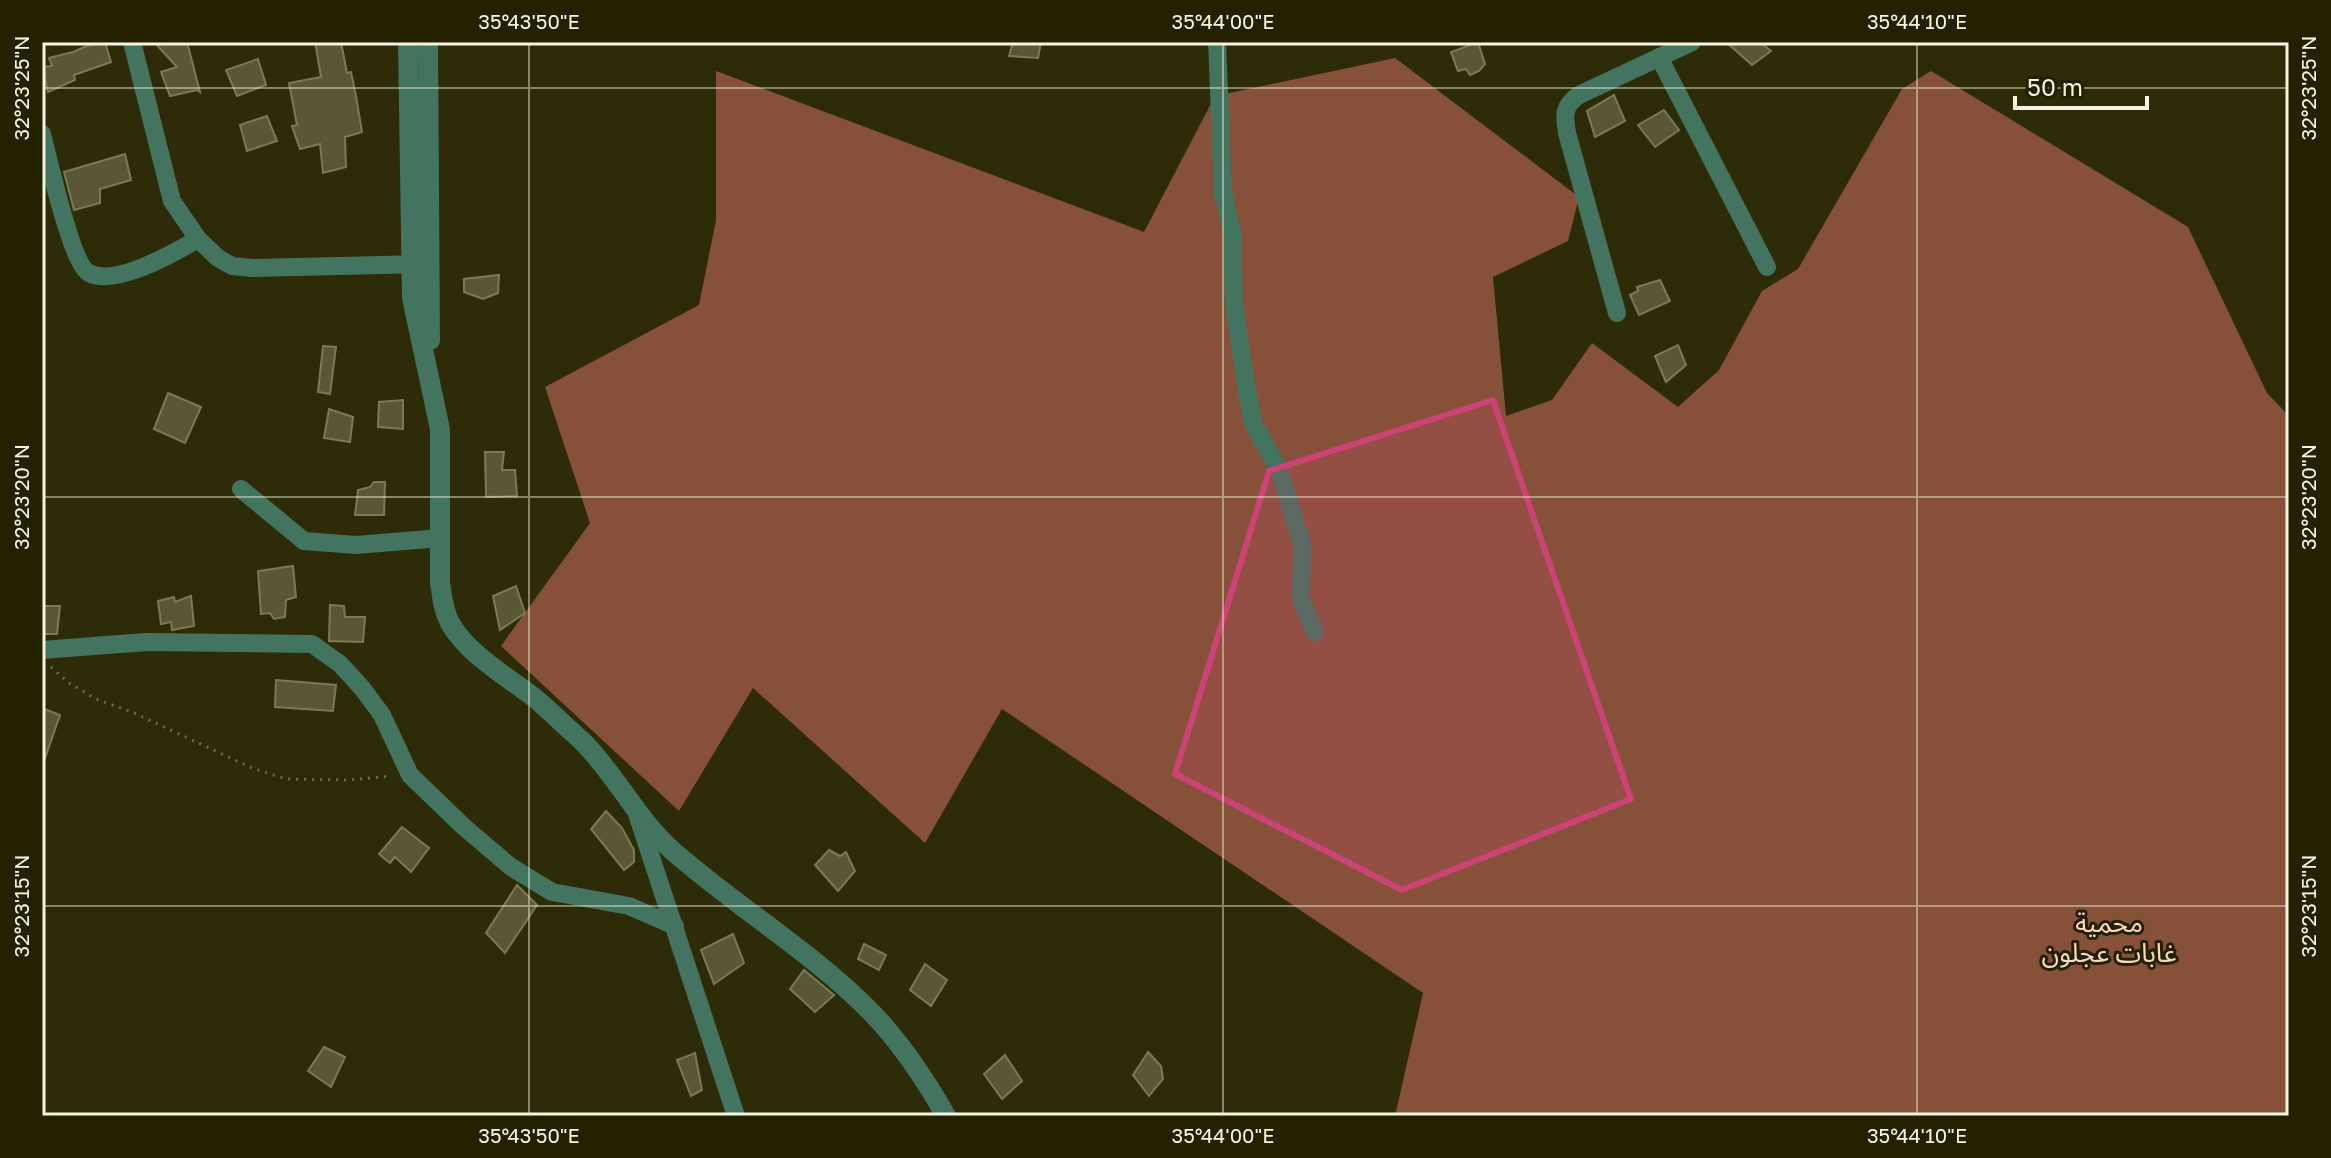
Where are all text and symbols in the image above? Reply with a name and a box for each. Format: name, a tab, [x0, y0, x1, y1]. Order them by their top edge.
text: 35°43'50"E	[478, 9, 580, 33]
text: 35°44'00"E	[1172, 9, 1274, 33]
text: 35°44'10"E	[1867, 9, 1967, 33]
text: 32°23'25"N	[9, 36, 33, 141]
text: 32°23'25"N	[2296, 36, 2320, 141]
scale bar	[2015, 60, 2147, 110]
text: 50 m	[2027, 72, 2083, 101]
text: 32°23'20"N	[9, 444, 33, 550]
text: 32°23'20"N	[2296, 444, 2320, 550]
text: 32°23'15"N	[9, 854, 33, 958]
text: 32°23'15"N	[2296, 854, 2320, 958]
park label: محمية غابات عجلون	[2041, 907, 2177, 968]
text: 35°43'50"E	[478, 1123, 580, 1147]
text: 35°44'00"E	[1172, 1123, 1274, 1147]
text: 35°44'10"E	[1867, 1123, 1967, 1147]

